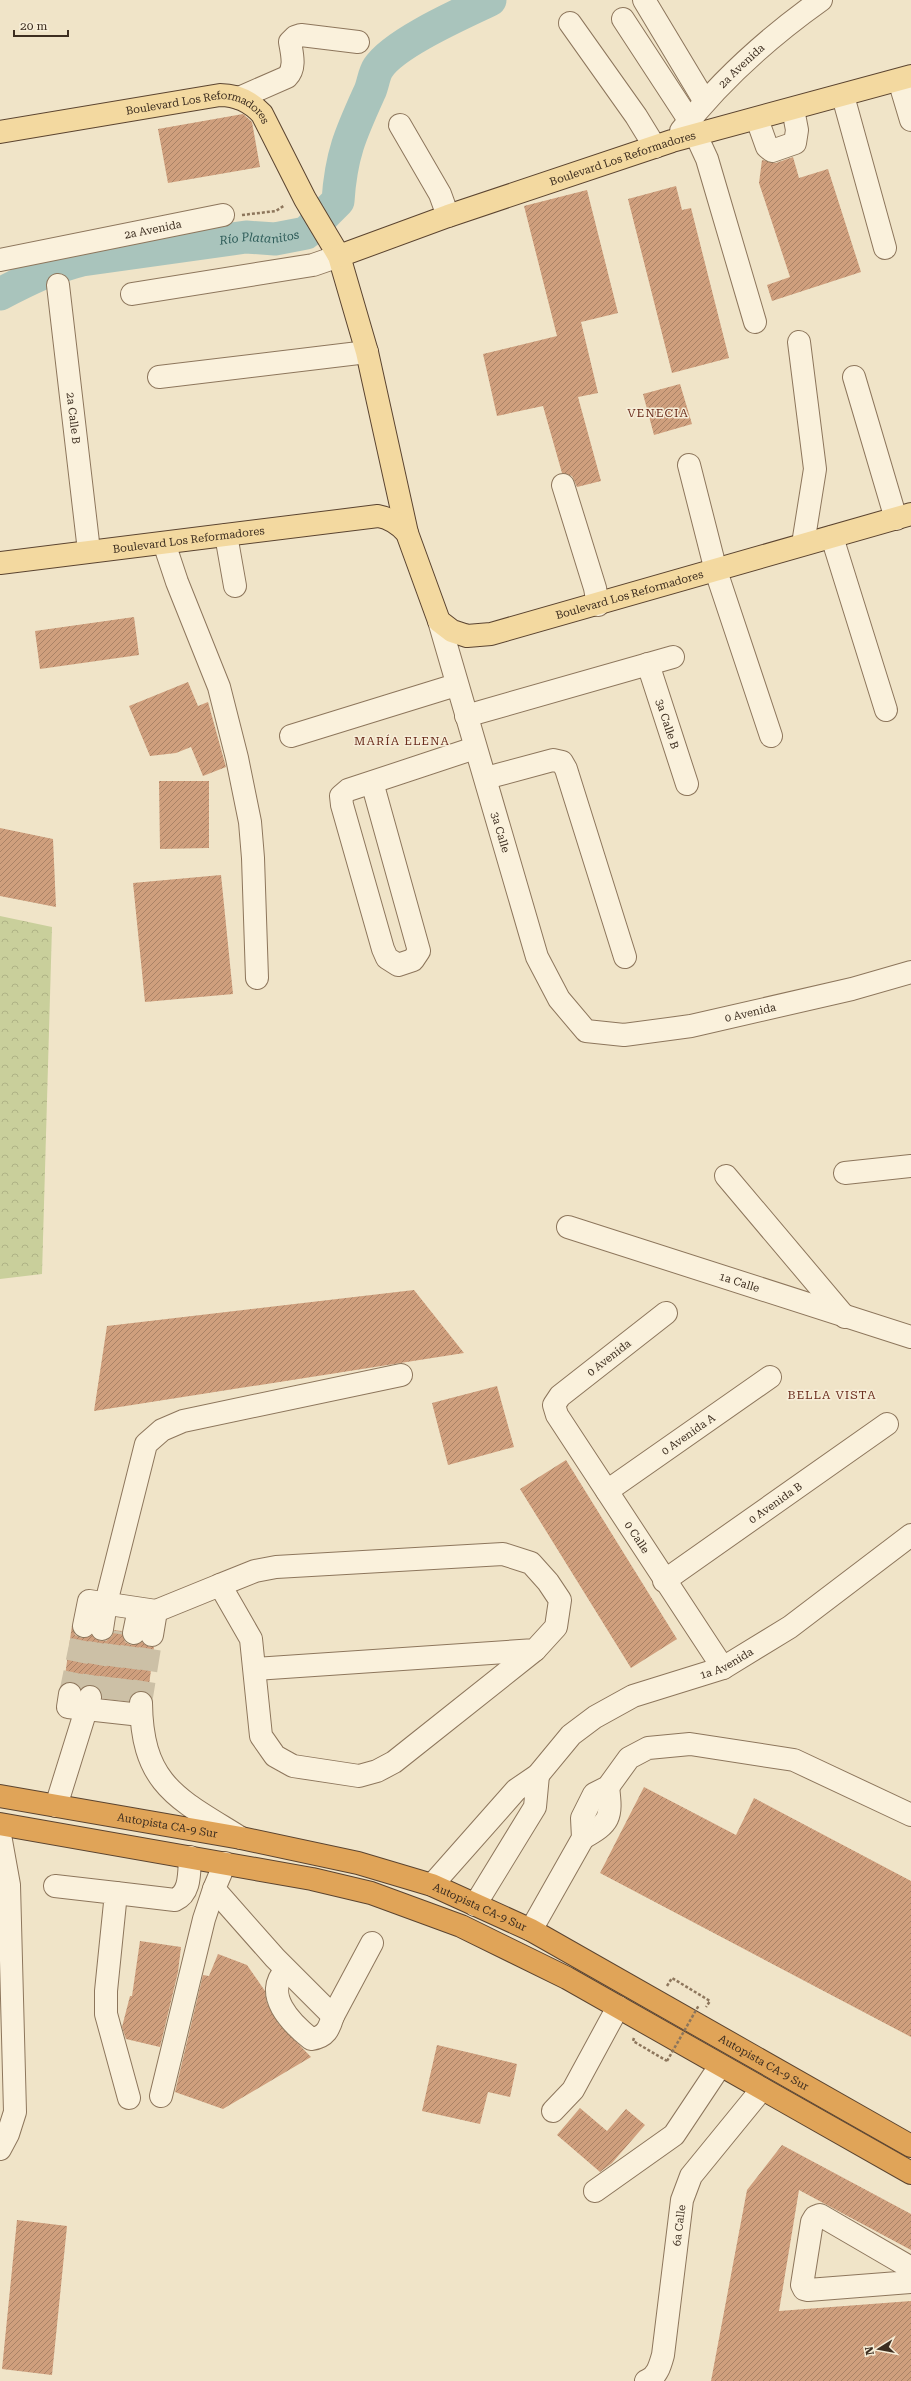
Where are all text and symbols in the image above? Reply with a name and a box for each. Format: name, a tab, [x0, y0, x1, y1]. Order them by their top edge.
scale bar	[14, 12, 68, 38]
text: 20 m	[20, 19, 47, 33]
street label: 2a Avenida	[716, 41, 767, 90]
street label: Boulevard Los Reformadores	[125, 88, 272, 126]
street label: Boulevard Los Reformadores	[548, 128, 697, 188]
street label: 2a Avenida	[123, 217, 183, 241]
water label: Río Platanitos	[218, 227, 301, 248]
street label: 2a Calle B	[64, 392, 83, 445]
district label: VENECIA	[627, 406, 689, 420]
street label: Boulevard Los Reformadores	[112, 524, 265, 555]
street label: Boulevard Los Reformadores	[554, 567, 705, 622]
street label: 3a Calle B	[653, 697, 682, 751]
district label: MARÍA ELENA	[354, 734, 450, 748]
street label: 3a Calle	[489, 810, 513, 854]
street label: 0 Avenida	[723, 1000, 777, 1025]
street label: 1a Calle	[718, 1269, 761, 1295]
street label: 0 Avenida	[584, 1337, 634, 1379]
district label: BELLA VISTA	[787, 1388, 877, 1402]
street label: 0 Avenida A	[659, 1411, 718, 1458]
street label: 0 Avenida B	[746, 1479, 804, 1526]
street label: 0 Calle	[622, 1519, 652, 1556]
street label: 1a Avenida	[698, 1645, 756, 1681]
street label: Autopista CA-9 Sur	[116, 1810, 219, 1840]
street label: Autopista CA-9 Sur	[431, 1880, 529, 1934]
street label: Autopista CA-9 Sur	[717, 2032, 811, 2093]
street label: 6a Calle	[670, 2204, 688, 2247]
north arrow	[859, 2329, 899, 2369]
text: N	[862, 2345, 877, 2356]

